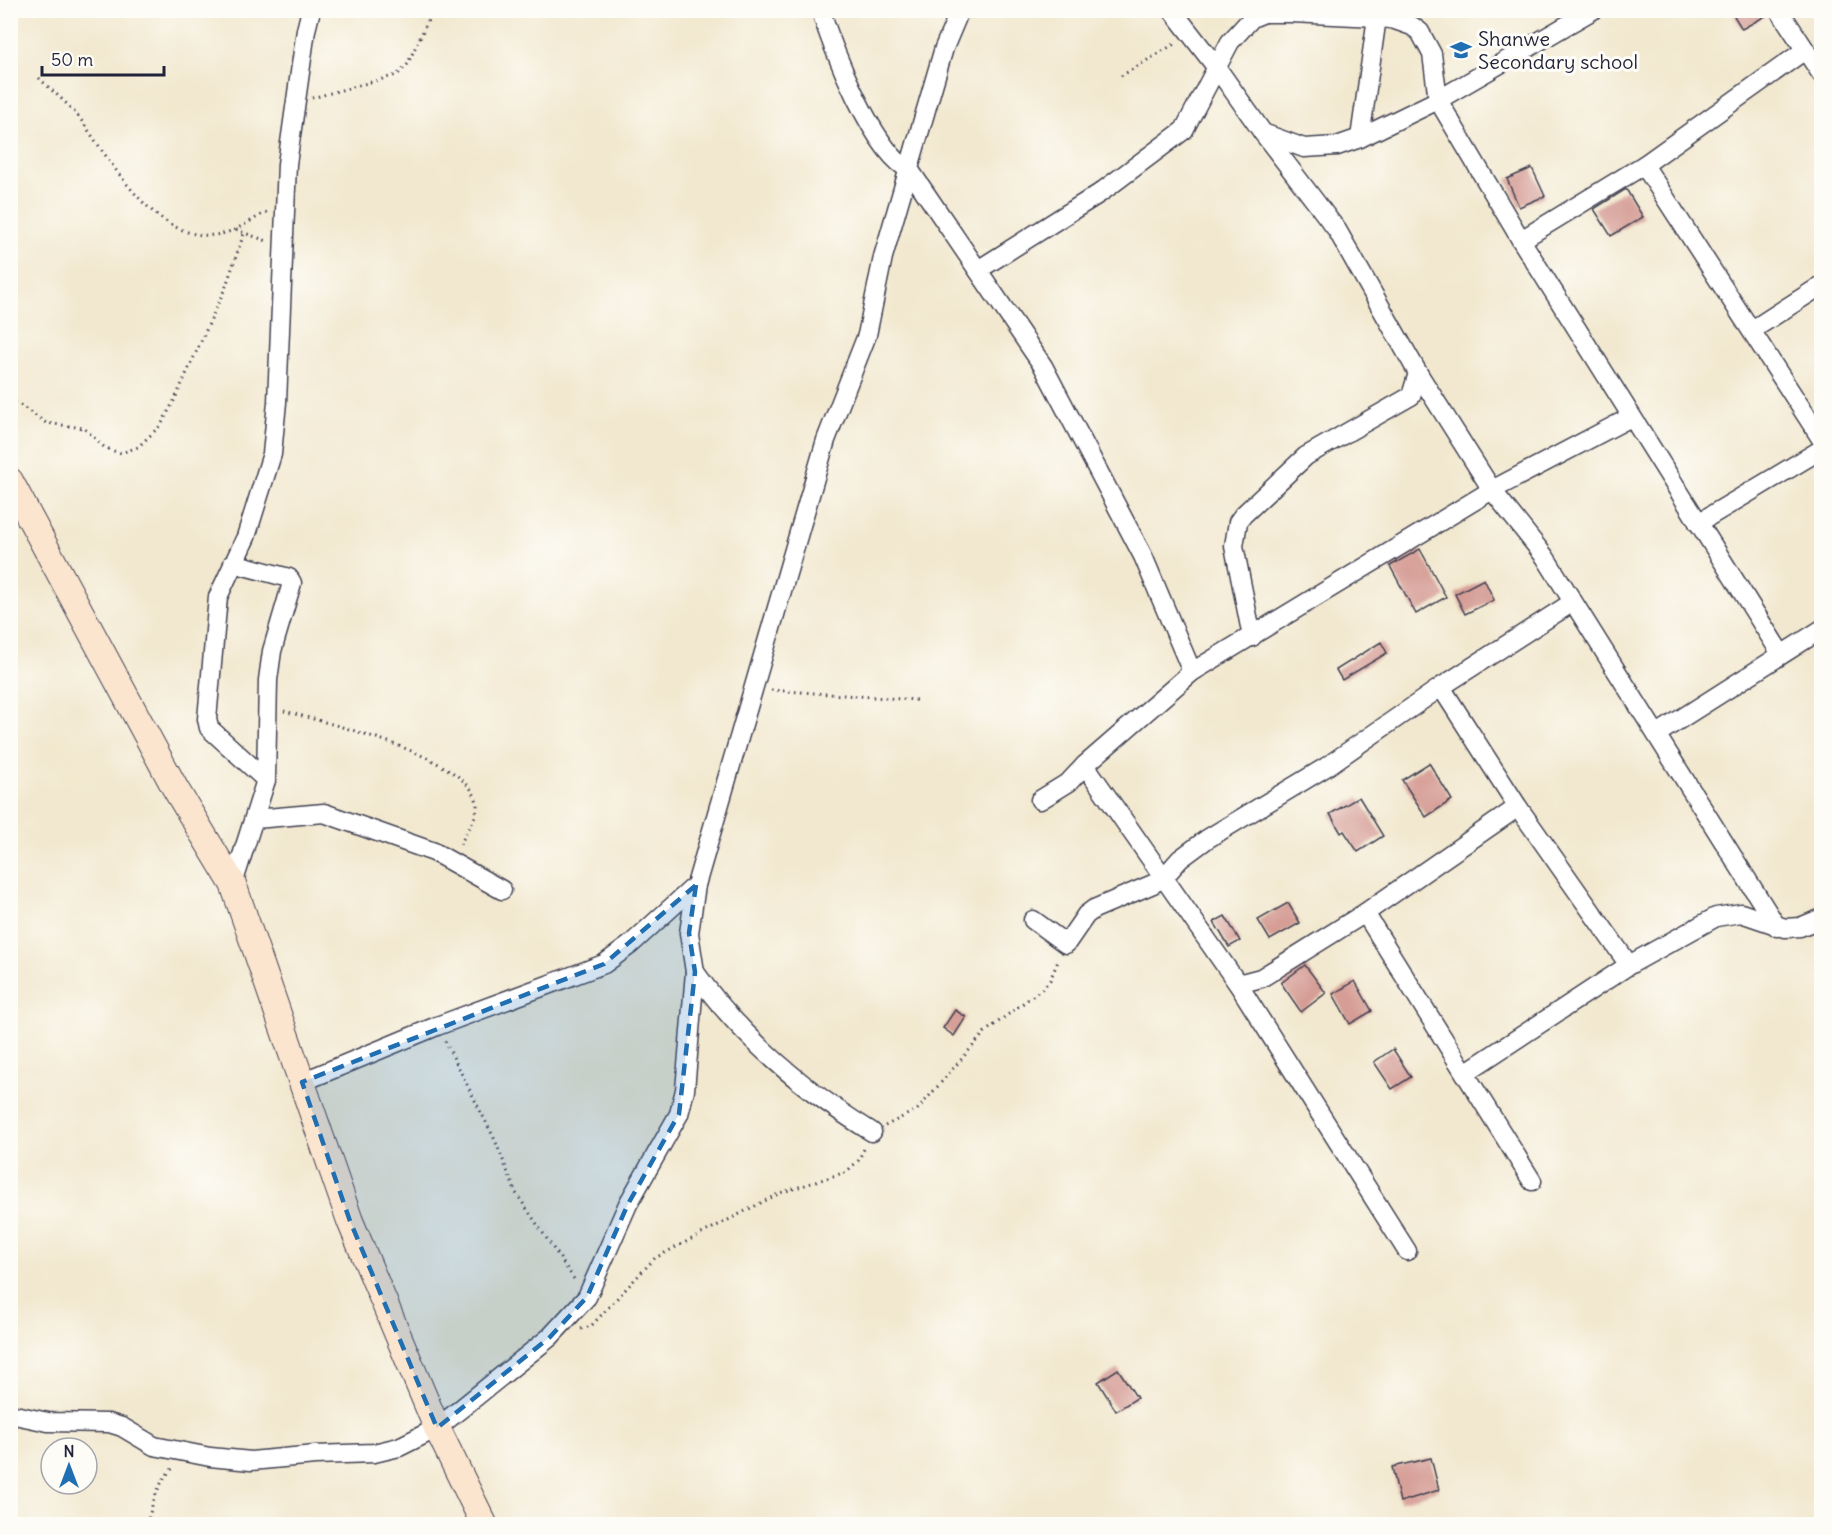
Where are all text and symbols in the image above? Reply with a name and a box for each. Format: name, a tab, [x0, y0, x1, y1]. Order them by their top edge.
place label: Shanwe Secondary school	[1478, 26, 1638, 74]
school or university icon: Shanwe Secondary school	[1449, 38, 1473, 62]
scale bar	[42, 39, 164, 77]
text: 50 m	[51, 48, 93, 71]
north arrow	[39, 1436, 99, 1496]
text: N	[63, 1441, 75, 1461]

